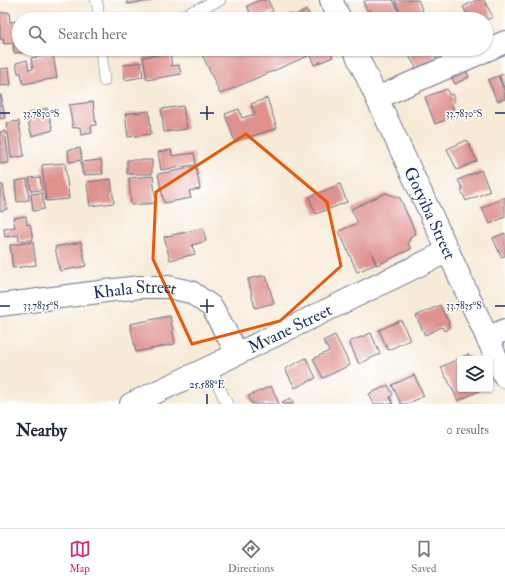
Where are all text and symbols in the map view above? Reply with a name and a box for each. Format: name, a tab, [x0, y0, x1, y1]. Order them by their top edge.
search box	[12, 12, 493, 56]
icon: search	[26, 23, 48, 45]
text: Search here	[58, 25, 127, 44]
text: 33.7830°S	[23, 108, 59, 120]
text: 33.7830°S	[446, 108, 482, 120]
street label: Gotyiba Street	[399, 164, 461, 263]
street label: Khala Street	[92, 277, 179, 304]
street label: Mvane Street	[245, 299, 336, 358]
text: 33.7835°S	[23, 300, 59, 312]
text: 33.7835°S	[446, 300, 482, 312]
map controls	[457, 356, 493, 392]
button: layers	[457, 356, 493, 392]
text: 25.588°E	[189, 379, 225, 391]
text: Nearby	[16, 420, 67, 441]
text: 0 results	[446, 422, 489, 438]
tab: Map	[69, 538, 91, 575]
tab: Directions	[228, 538, 274, 575]
tab: Saved	[411, 538, 436, 575]

